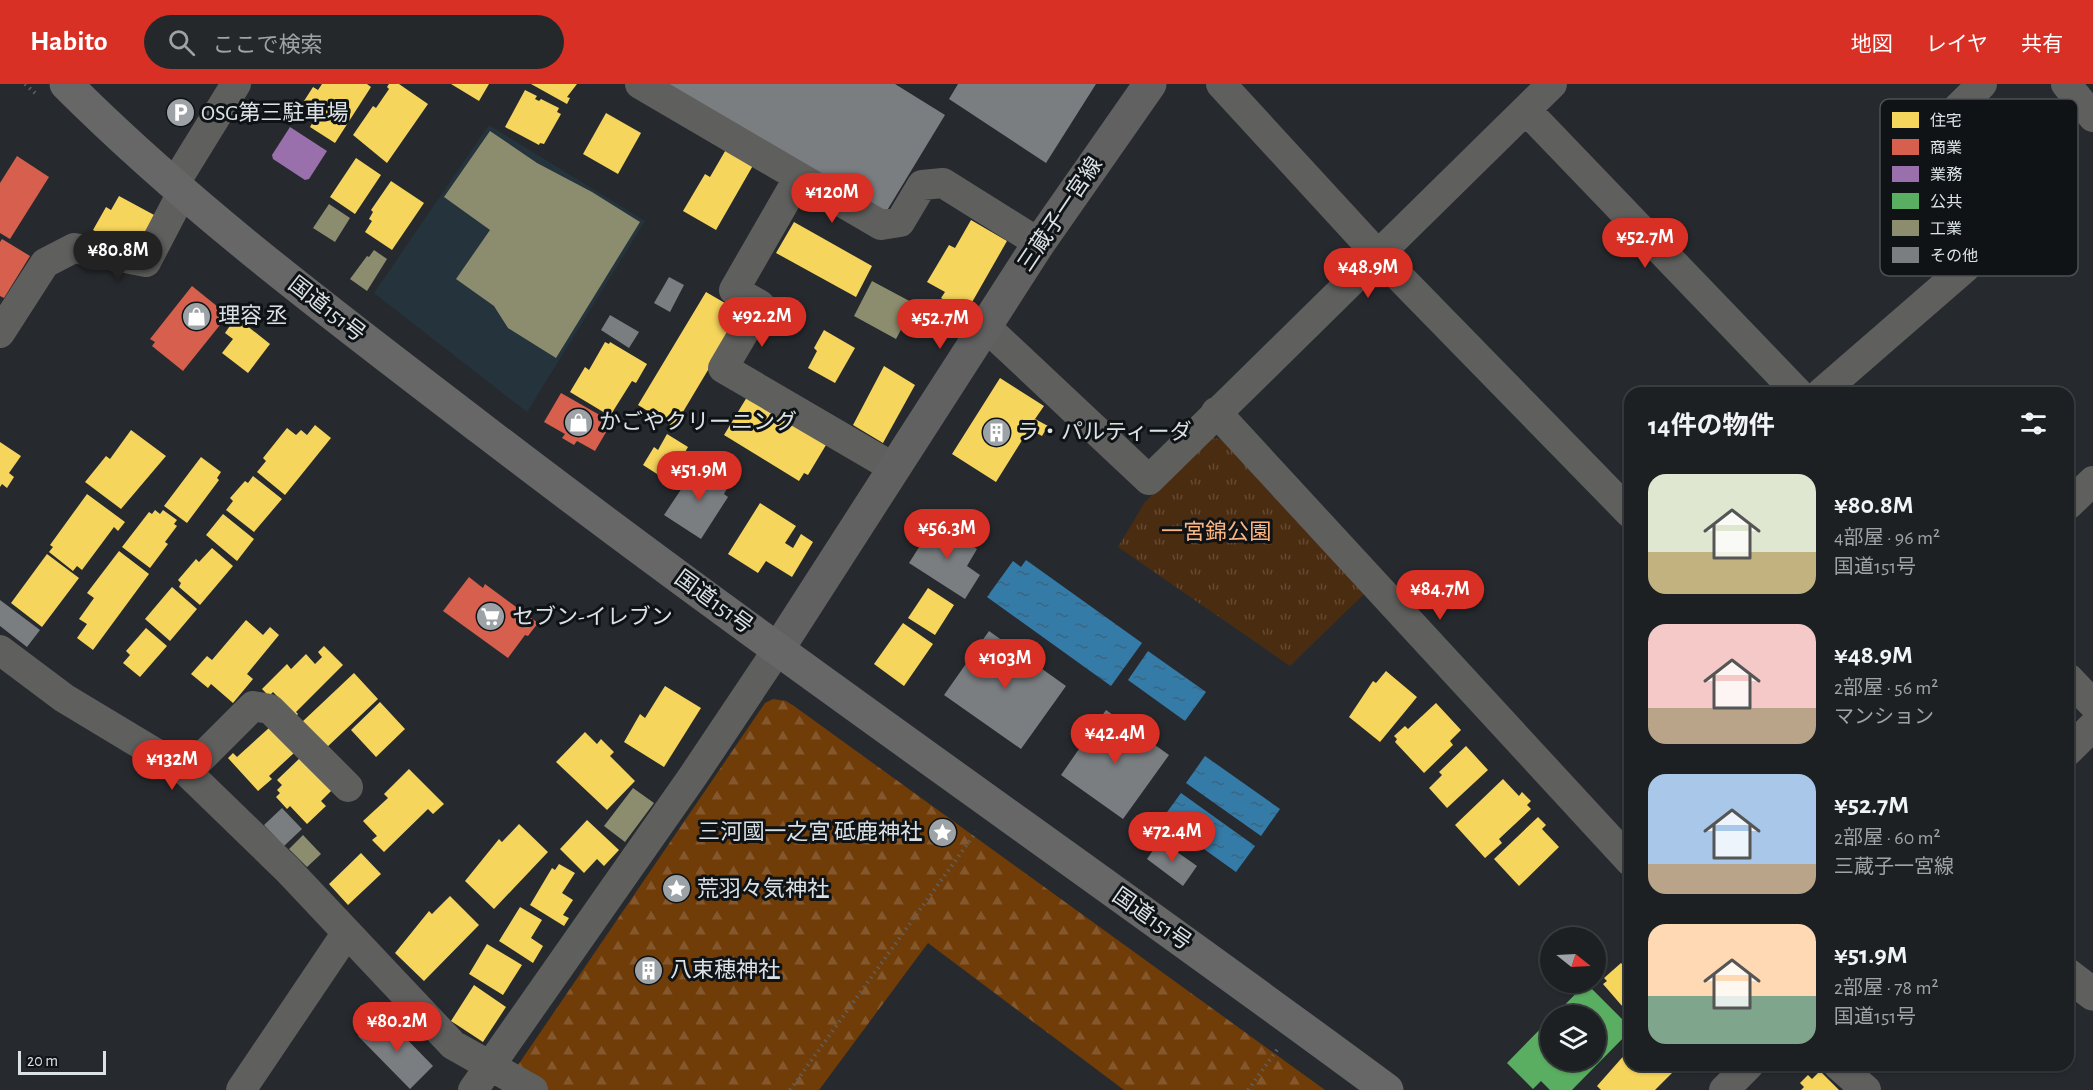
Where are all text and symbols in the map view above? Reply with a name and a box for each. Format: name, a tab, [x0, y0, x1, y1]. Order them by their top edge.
search box	[144, 15, 564, 69]
icon: search	[165, 26, 198, 59]
text: Habito	[30, 28, 108, 56]
text: ここで検索	[213, 34, 323, 56]
text: 地図	[1851, 34, 1893, 55]
text: レイヤ	[1926, 34, 1988, 55]
text: 共有	[2021, 34, 2063, 55]
parking icon: OSG第三駐車場	[164, 97, 196, 129]
legend	[1880, 99, 2078, 276]
place label: OSG第三駐車場	[201, 101, 349, 124]
text: 住宅	[1930, 112, 1962, 129]
text: 商業	[1930, 140, 1962, 156]
street label: 三蔵子一宮線	[1013, 153, 1106, 275]
text: 業務	[1930, 166, 1962, 183]
pin: ¥120M	[790, 173, 874, 224]
text: ¥120M	[805, 182, 859, 202]
text: 公共	[1930, 193, 1962, 210]
pin: ¥52.7M	[1596, 218, 1694, 269]
text: 工業	[1930, 221, 1962, 237]
text: ¥52.7M	[1616, 227, 1674, 247]
pin: ¥80.8M	[69, 231, 167, 282]
text: ¥80.8M	[87, 240, 149, 260]
pin: ¥48.9M	[1319, 248, 1417, 299]
text: その他	[1930, 248, 1978, 264]
text: ¥48.9M	[1338, 257, 1398, 277]
street label: 国道151号	[285, 272, 370, 345]
pin: ¥92.2M	[713, 297, 811, 348]
pin: ¥52.7M	[891, 299, 989, 350]
shop icon: 理容 丞	[181, 300, 213, 332]
place label: 理容 丞	[218, 304, 288, 327]
text: ¥92.2M	[732, 306, 792, 326]
text: ¥52.7M	[911, 308, 969, 328]
shop icon: かごやクリーニング	[562, 406, 594, 438]
icon: filters	[2017, 407, 2050, 440]
place label: かごやクリーニング	[599, 410, 797, 433]
text: 14件の物件	[1648, 413, 1774, 439]
building icon: ラ・パルティーダ	[980, 416, 1012, 448]
place label: ラ・パルティーダ	[1017, 420, 1192, 443]
pin: ¥51.9M	[650, 451, 748, 502]
text: ¥51.9M	[671, 460, 727, 480]
text: ¥80.8M	[1834, 492, 1914, 518]
icon: home	[1696, 498, 1768, 570]
pin: ¥56.3M	[898, 509, 996, 560]
text: ¥56.3M	[918, 518, 976, 538]
park label: 一宮錦公園	[1161, 520, 1271, 543]
text: 4部屋 · 96 m²	[1834, 528, 1940, 548]
text: 国道151号	[1834, 557, 1916, 577]
street label: 国道151号	[671, 566, 758, 637]
pin: ¥84.7M	[1391, 570, 1489, 621]
text: ¥84.7M	[1410, 579, 1470, 599]
supermarket icon: セブン-イレブン	[475, 601, 507, 633]
place label: セブン-イレブン	[512, 605, 673, 628]
pin: ¥103M	[963, 639, 1047, 690]
text: ¥48.9M	[1834, 642, 1913, 668]
text: ¥103M	[979, 648, 1031, 668]
icon: home	[1696, 648, 1768, 720]
text: 2部屋 · 56 m²	[1834, 678, 1938, 698]
text: マンション	[1834, 707, 1934, 727]
pin: ¥42.4M	[1066, 714, 1164, 765]
text: ¥42.4M	[1085, 723, 1145, 743]
pin: ¥132M	[130, 740, 214, 791]
text: ¥132M	[146, 749, 198, 769]
text: ¥52.7M	[1834, 792, 1909, 818]
icon: home	[1696, 798, 1768, 870]
pin: ¥72.4M	[1123, 812, 1221, 863]
place icon: 三河國一之宮 砥鹿神社	[927, 816, 959, 848]
place label: 三河國一之宮 砥鹿神社	[698, 820, 922, 843]
text: ¥72.4M	[1142, 821, 1202, 841]
text: 2部屋 · 60 m²	[1834, 828, 1941, 848]
text: 三蔵子一宮線	[1834, 857, 1954, 877]
place icon: 荒羽々気神社	[660, 873, 692, 905]
place label: 荒羽々気神社	[697, 877, 829, 900]
street label: 国道151号	[1109, 883, 1196, 954]
north arrow	[1540, 927, 1606, 993]
map controls	[1540, 927, 1606, 1071]
text: ¥51.9M	[1834, 942, 1908, 968]
icon: home	[1696, 948, 1768, 1020]
building icon: 八束穂神社	[633, 954, 665, 986]
place label: 八束穂神社	[670, 958, 780, 981]
text: 2部屋 · 78 m²	[1834, 978, 1938, 998]
pin: ¥80.2M	[348, 1002, 446, 1053]
button: layers	[1540, 1005, 1606, 1071]
text: 国道151号	[1834, 1007, 1916, 1027]
text: ¥80.2M	[367, 1011, 427, 1031]
scale bar	[18, 1048, 106, 1076]
text: 20 m	[27, 1053, 58, 1069]

